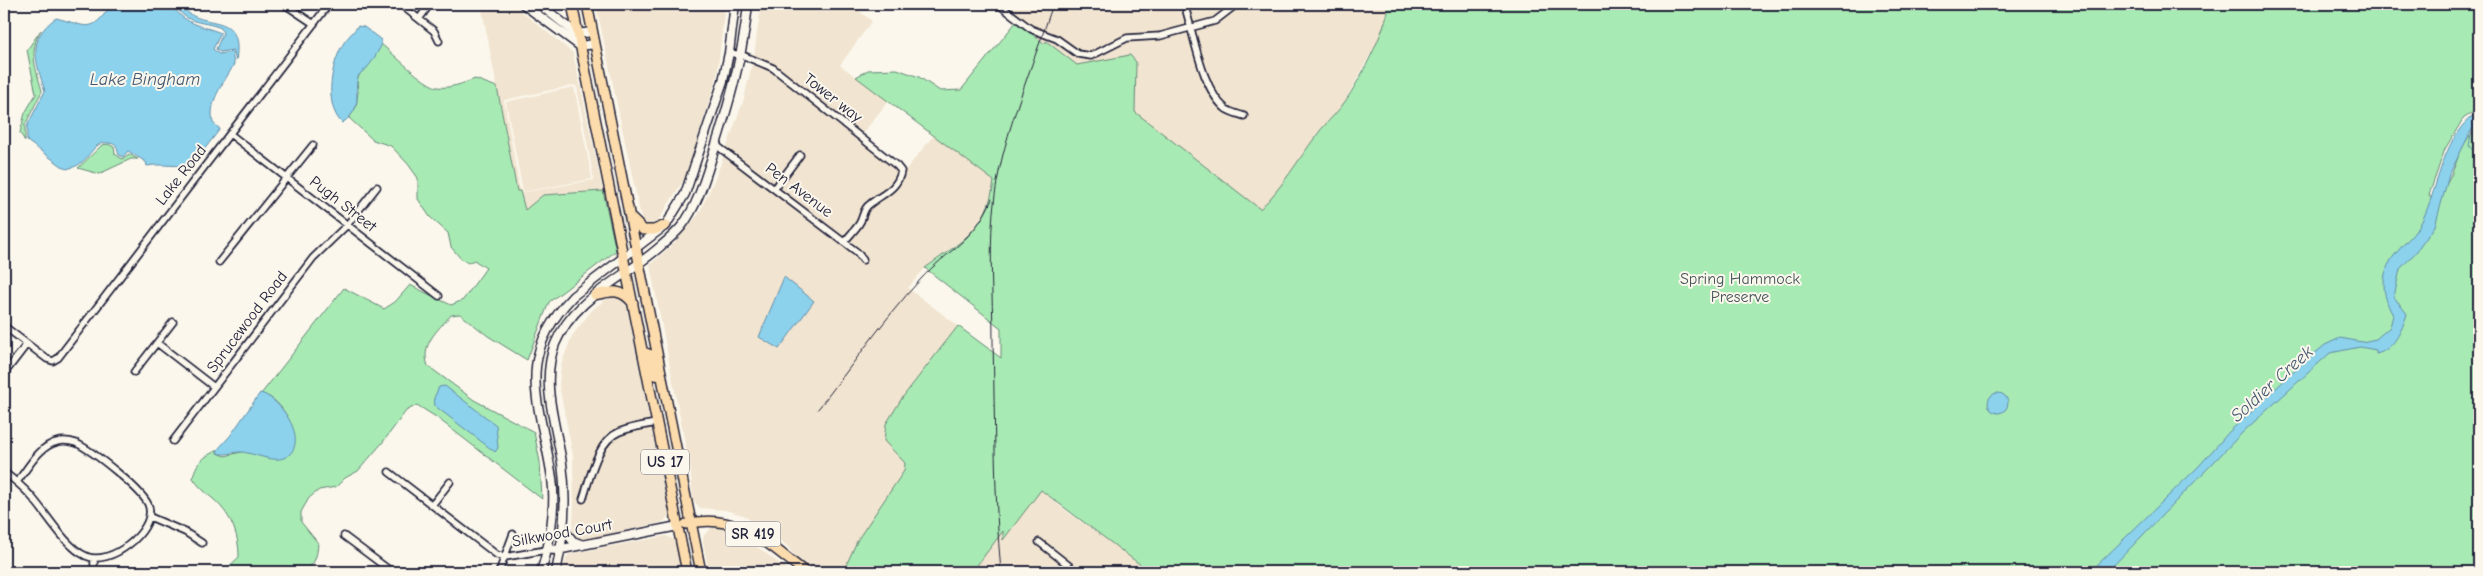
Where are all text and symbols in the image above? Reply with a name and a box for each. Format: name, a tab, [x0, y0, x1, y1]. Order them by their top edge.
water label: Lake Bingham	[90, 69, 200, 90]
street label: Tower way	[800, 70, 866, 127]
street label: Lake Road	[152, 141, 210, 209]
street label: Pen Avenue	[762, 159, 836, 221]
street label: Pugh Street	[306, 172, 380, 236]
street label: Sprucewood Road	[203, 268, 291, 376]
park label: Spring Hammock Preserve	[1680, 270, 1800, 306]
water label: Soldier Creek	[2226, 341, 2318, 426]
road number: US 17	[641, 450, 689, 474]
street label: Silkwood Court	[511, 515, 614, 551]
road number: SR 419	[726, 522, 780, 546]

